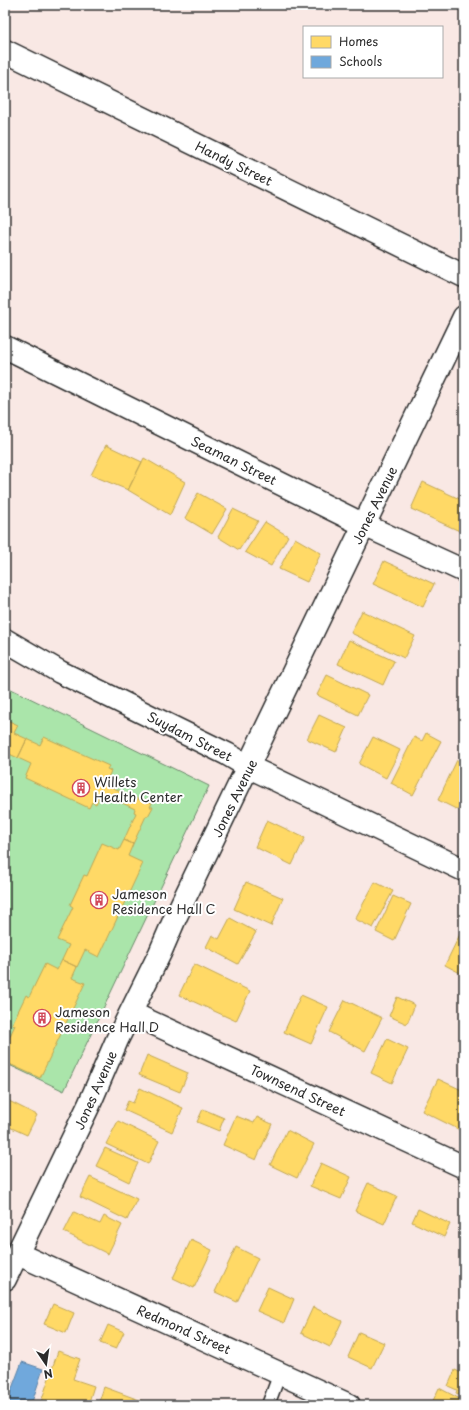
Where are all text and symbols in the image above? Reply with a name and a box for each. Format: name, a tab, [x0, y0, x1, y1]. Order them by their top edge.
legend	[303, 26, 443, 78]
text: Homes	[339, 32, 378, 50]
text: Schools	[339, 52, 383, 70]
street label: Handy Street	[192, 136, 276, 190]
street label: Seaman Street	[188, 431, 280, 489]
street label: Jones Avenue	[347, 463, 401, 547]
street label: Suydam Street	[144, 706, 236, 766]
street label: Jones Avenue	[207, 756, 261, 840]
place label: Willets Health Center	[94, 772, 184, 806]
building icon: Willets Health Center	[71, 778, 91, 798]
place label: Jameson Residence Hall C	[112, 884, 216, 918]
building icon: Jameson Residence Hall C	[89, 890, 109, 910]
place label: Jameson Residence Hall D	[55, 1002, 159, 1036]
building icon: Jameson Residence Hall D	[32, 1008, 52, 1028]
street label: Jones Avenue	[69, 1047, 121, 1133]
street label: Townsend Street	[247, 1060, 349, 1120]
street label: Redmond Street	[134, 1300, 234, 1358]
north arrow	[26, 1344, 66, 1384]
text: N	[42, 1365, 55, 1384]

